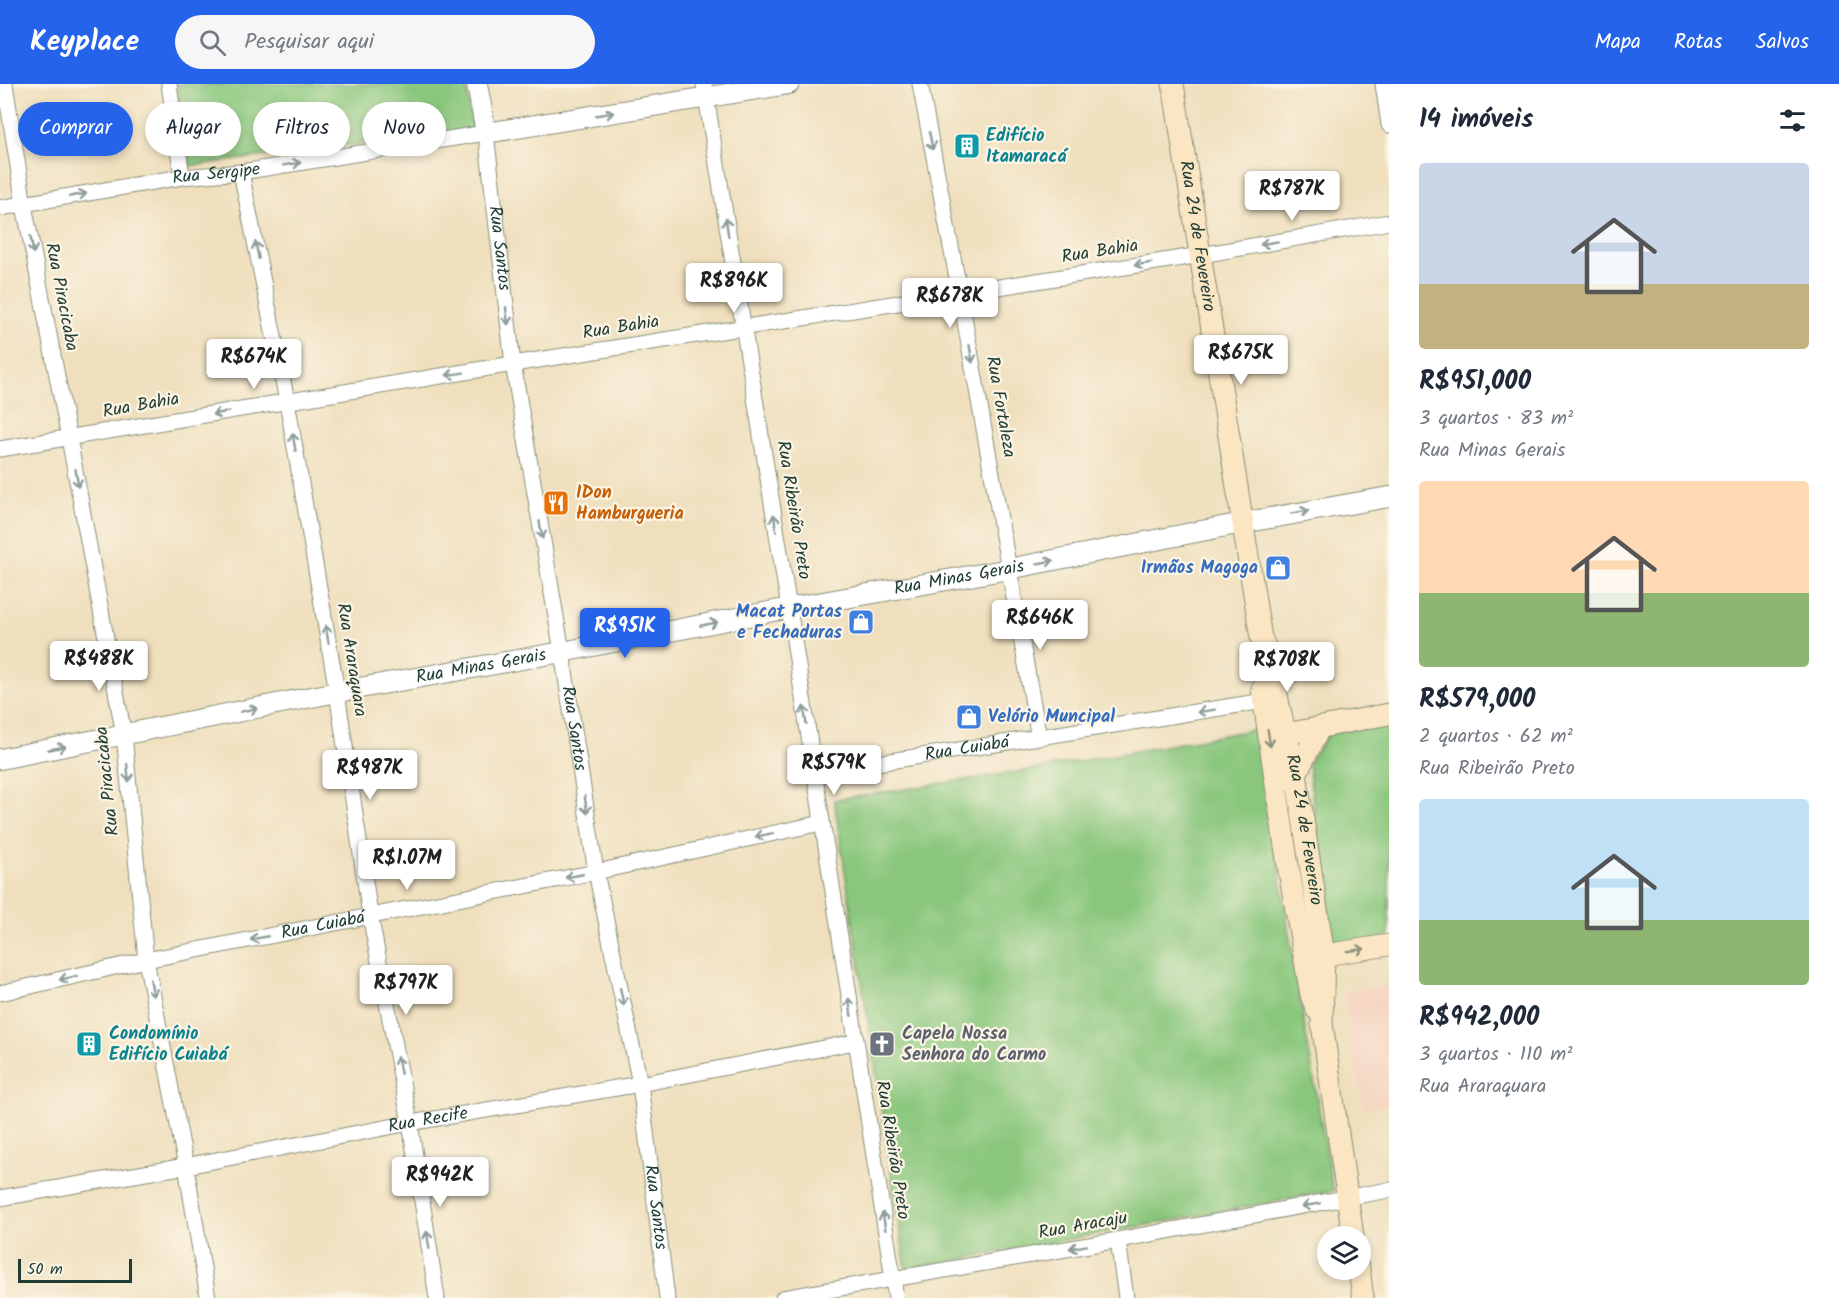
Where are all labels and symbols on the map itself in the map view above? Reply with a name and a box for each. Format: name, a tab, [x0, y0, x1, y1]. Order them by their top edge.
one-way arrow	[595, 108, 615, 119]
place label: Edifício Itamaracá	[986, 122, 1069, 172]
one-way arrow	[926, 131, 937, 151]
building icon: Edifício Itamaracá	[952, 131, 982, 161]
street label: Rua Sergipe	[170, 155, 262, 193]
street label: Rua 24 de Fevereiro	[1171, 158, 1223, 314]
one-way arrow	[282, 159, 301, 170]
pin: R$787K	[1243, 171, 1341, 222]
one-way arrow	[68, 190, 88, 201]
street label: Rua Santos	[480, 204, 519, 293]
one-way arrow	[721, 217, 732, 237]
street label: Rua Bahia	[1060, 232, 1140, 272]
one-way arrow	[27, 235, 38, 255]
one-way arrow	[1260, 238, 1280, 249]
street label: Rua Piracicaba	[36, 240, 86, 354]
one-way arrow	[251, 241, 262, 261]
one-way arrow	[1134, 259, 1154, 270]
pin: R$896K	[685, 263, 783, 314]
pin: R$678K	[901, 278, 999, 329]
one-way arrow	[502, 306, 513, 326]
street label: Rua Bahia	[581, 308, 661, 348]
pin: R$675K	[1192, 335, 1290, 386]
pin: R$674K	[205, 339, 303, 390]
one-way arrow	[966, 343, 977, 363]
street label: Rua Fortaleza	[977, 354, 1023, 460]
one-way arrow	[445, 369, 465, 380]
street label: Rua Bahia	[101, 385, 181, 427]
one-way arrow	[212, 407, 231, 418]
one-way arrow	[288, 433, 299, 452]
street label: Rua Ribeirão Preto	[768, 438, 818, 582]
one-way arrow	[72, 468, 83, 487]
place label: IDon Hamburgueria	[576, 479, 684, 529]
restaurant icon: IDon Hamburgueria	[541, 488, 571, 518]
one-way arrow	[1290, 507, 1309, 518]
one-way arrow	[769, 513, 780, 533]
one-way arrow	[536, 519, 547, 539]
street label: Rua Minas Gerais	[892, 552, 1027, 604]
shop icon: Irmãos Magoga	[1263, 553, 1293, 583]
place label: Irmãos Magoga	[1141, 554, 1258, 583]
one-way arrow	[1035, 556, 1054, 567]
place label: Macat Portas e Fechaduras	[736, 598, 843, 648]
pin: R$646K	[991, 600, 1089, 651]
street label: Rua Araraquara	[328, 601, 374, 719]
shop icon: Macat Portas e Fechaduras	[846, 607, 876, 637]
pin: R$951K	[576, 608, 674, 659]
one-way arrow	[698, 618, 718, 629]
one-way arrow	[322, 625, 333, 644]
pin: R$488K	[50, 641, 148, 692]
street label: Rua Minas Gerais	[414, 641, 549, 692]
pin: R$708K	[1238, 642, 1336, 693]
street label: Rua Santos	[553, 684, 595, 773]
shop icon: Velório Muncipal	[954, 702, 984, 732]
place label: Velório Muncipal	[988, 703, 1115, 732]
one-way arrow	[238, 704, 258, 715]
one-way arrow	[1197, 705, 1217, 716]
one-way arrow	[800, 706, 811, 726]
street label: Rua Piracicaba	[88, 725, 128, 837]
street label: Rua Cuiabá	[923, 727, 1013, 770]
one-way arrow	[1264, 727, 1275, 747]
one-way arrow	[47, 742, 67, 753]
pin: R$579K	[785, 745, 883, 796]
pin: R$987K	[321, 750, 419, 801]
street label: Rua 24 de Fevereiro	[1277, 751, 1331, 907]
one-way arrow	[123, 763, 134, 783]
one-way arrow	[580, 795, 591, 814]
one-way arrow	[755, 830, 774, 841]
pin: R$1.07M	[352, 840, 462, 891]
one-way arrow	[564, 871, 584, 882]
street label: Rua Cuiabá	[278, 903, 369, 948]
one-way arrow	[249, 933, 269, 944]
one-way arrow	[1346, 944, 1366, 955]
pin: R$797K	[357, 965, 455, 1016]
one-way arrow	[59, 973, 78, 984]
one-way arrow	[147, 978, 158, 997]
one-way arrow	[617, 986, 628, 1006]
one-way arrow	[844, 998, 855, 1018]
place label: Condomínio Edifício Cuiabá	[109, 1020, 230, 1070]
place label: Capela Nossa Senhora do Carmo	[902, 1020, 1046, 1070]
building icon: Condomínio Edifício Cuiabá	[74, 1029, 104, 1059]
church icon: Capela Nossa Senhora do Carmo	[867, 1029, 897, 1059]
one-way arrow	[393, 1056, 404, 1076]
street label: Rua Ribeirão Preto	[867, 1078, 917, 1222]
street label: Rua Recife	[385, 1099, 470, 1141]
pin: R$942K	[391, 1157, 489, 1208]
street label: Rua Santos	[636, 1163, 675, 1252]
one-way arrow	[1301, 1199, 1321, 1210]
street label: Rua Aracaju	[1036, 1204, 1130, 1248]
one-way arrow	[878, 1211, 889, 1231]
one-way arrow	[423, 1231, 434, 1251]
one-way arrow	[1068, 1242, 1088, 1253]
scale bar	[18, 1256, 132, 1284]

